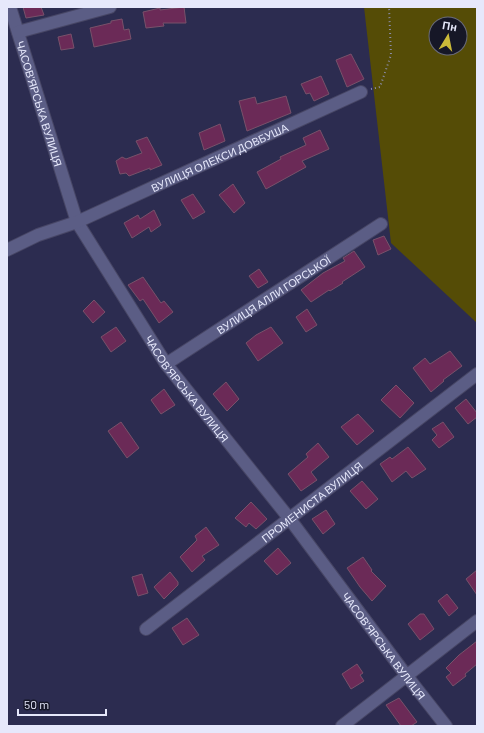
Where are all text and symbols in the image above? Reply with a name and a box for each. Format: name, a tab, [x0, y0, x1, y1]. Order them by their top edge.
north arrow	[428, 16, 468, 56]
text: Пн	[442, 18, 458, 33]
street label: ЧАСОВ'ЯРСЬКА ВУЛИЦЯ	[14, 39, 66, 168]
street label: ВУЛИЦЯ ОЛЕКСИ ДОВБУША	[149, 120, 290, 194]
street label: ВУЛИЦЯ АЛЛИ ГОРСЬКОЇ	[214, 252, 333, 336]
street label: ЧАСОВ'ЯРСЬКА ВУЛИЦЯ	[143, 332, 232, 444]
street label: ПРОМЕНИСТА ВУЛИЦЯ	[258, 458, 365, 545]
street label: ЧАСОВ'ЯРСЬКА ВУЛИЦЯ	[340, 589, 429, 702]
scale bar	[18, 691, 106, 717]
text: 50 m	[24, 697, 49, 711]

